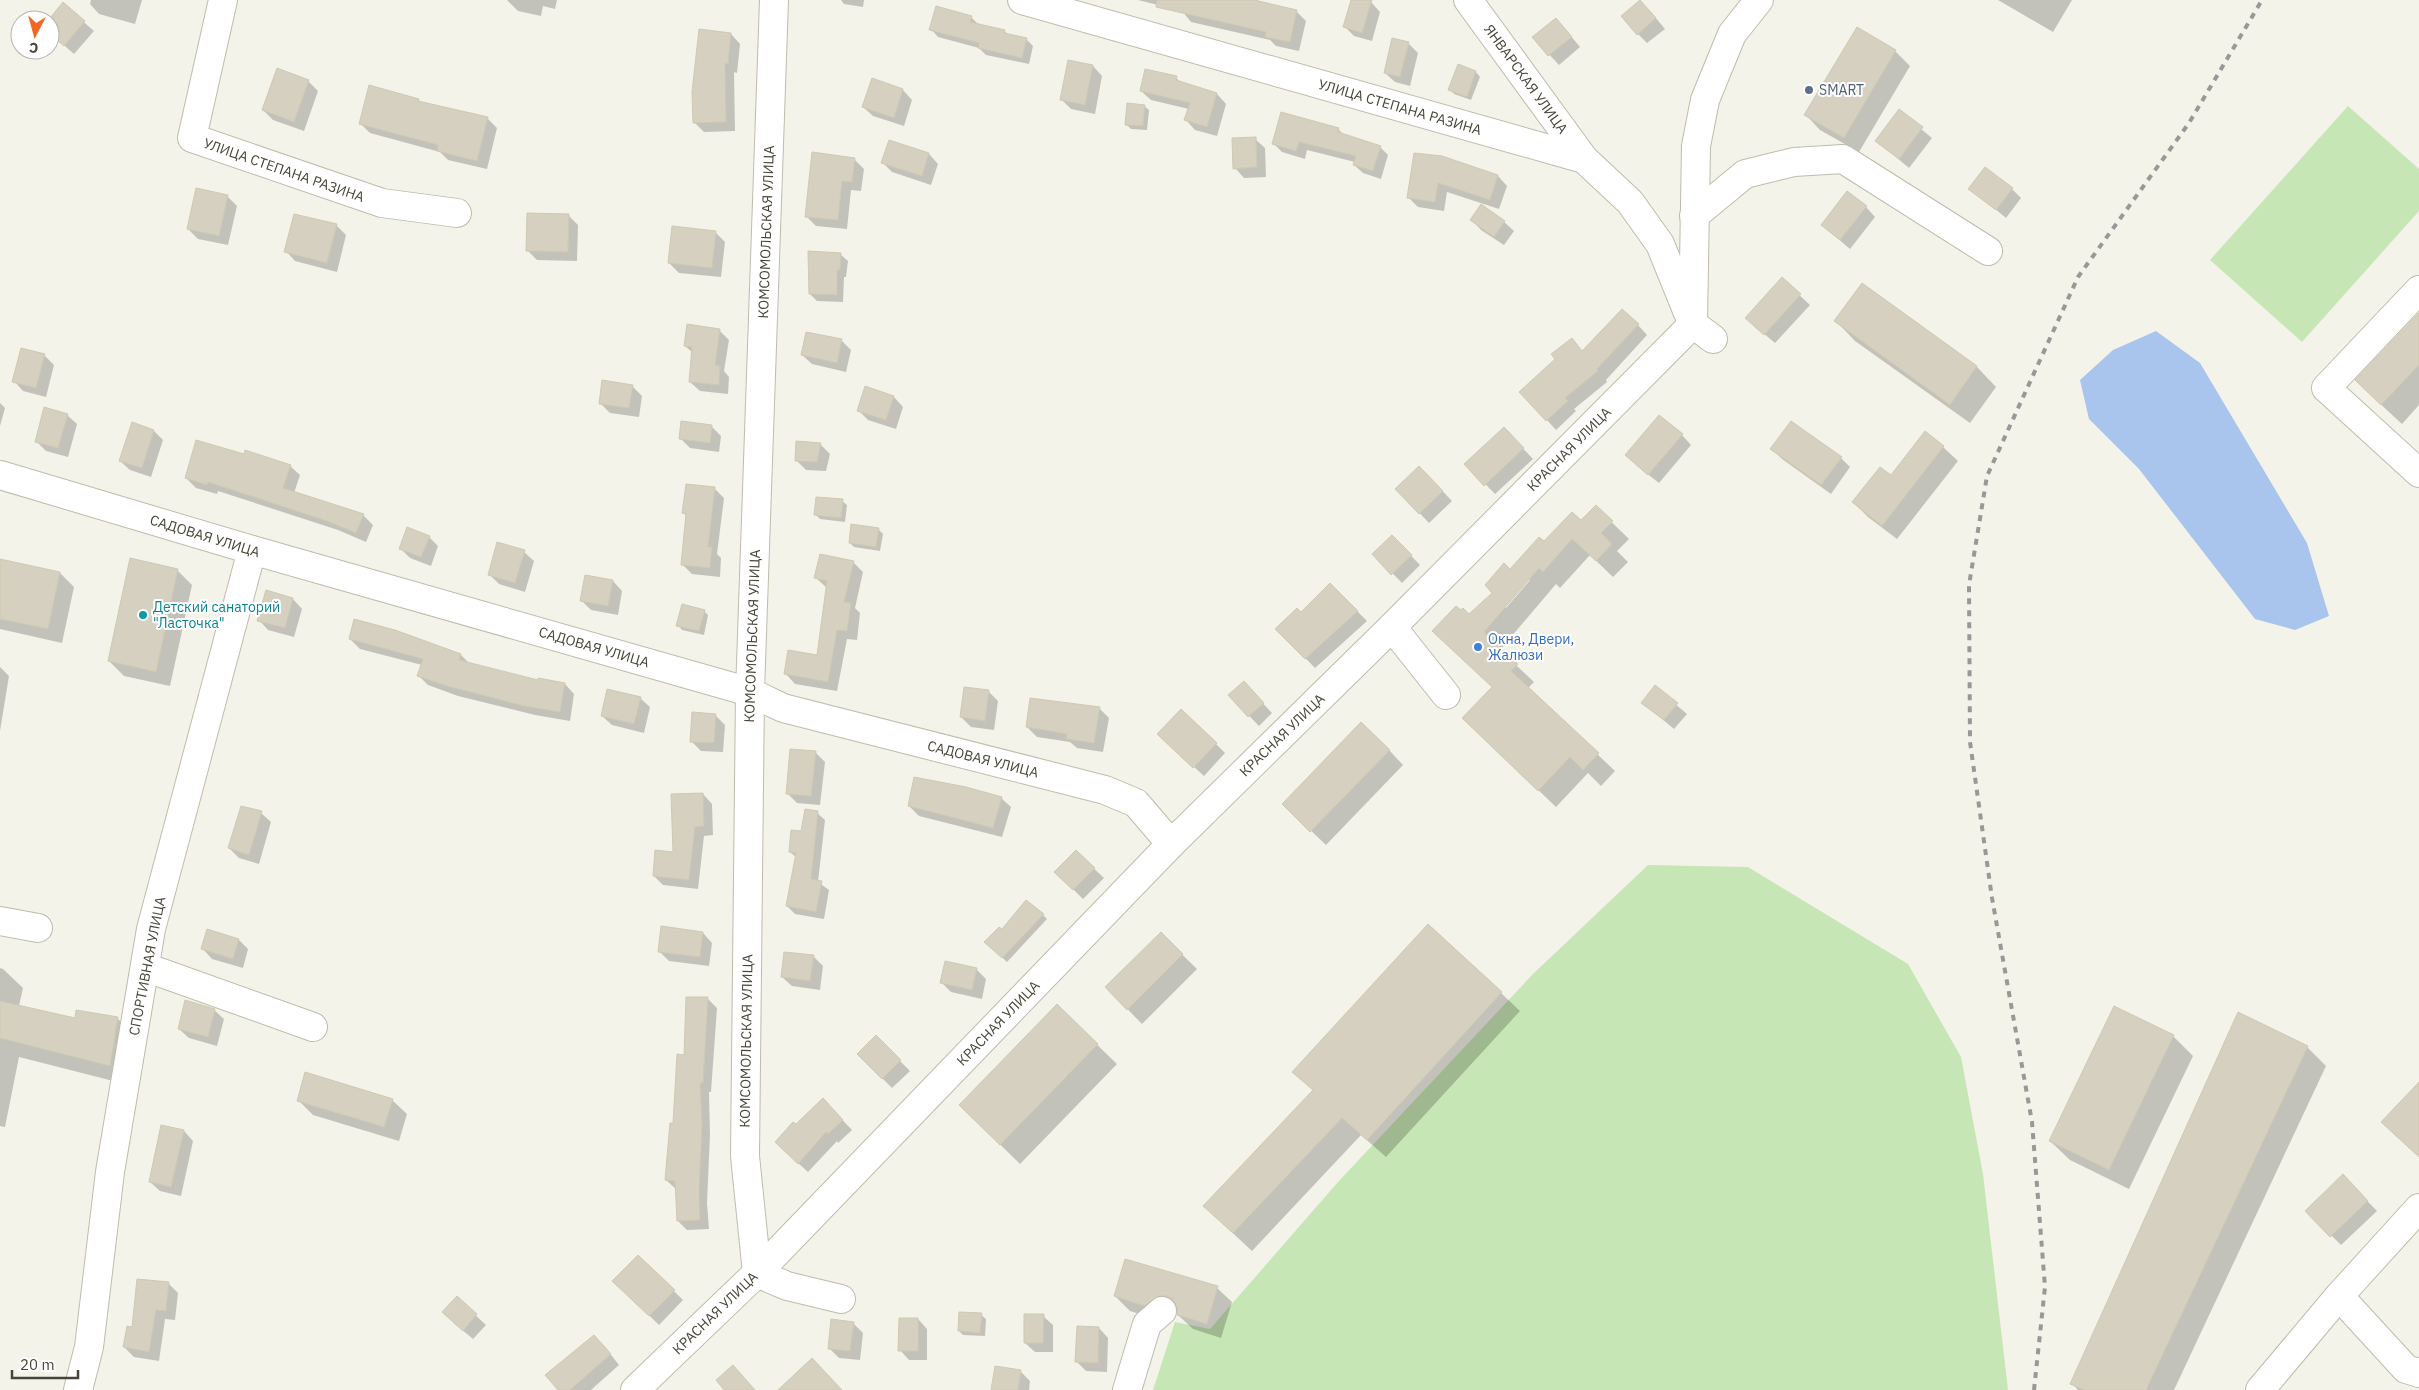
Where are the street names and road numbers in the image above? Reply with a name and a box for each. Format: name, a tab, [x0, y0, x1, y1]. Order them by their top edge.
street label: ЯНВАРСКАЯ УЛИЦА	[1480, 21, 1572, 137]
street label: УЛИЦА СТЕПАНА РАЗИНА	[1316, 75, 1484, 139]
street label: УЛИЦА СТЕПАНА РАЗИНА	[201, 134, 367, 206]
street label: КОМСОМОЛЬСКАЯ УЛИЦА	[754, 145, 778, 319]
street label: КРАСНАЯ УЛИЦА	[1523, 403, 1615, 495]
street label: САДОВАЯ УЛИЦА	[148, 511, 262, 561]
street label: КОМСОМОЛЬСКАЯ УЛИЦА	[740, 549, 764, 723]
street label: САДОВАЯ УЛИЦА	[537, 623, 651, 671]
street label: КРАСНАЯ УЛИЦА	[1235, 690, 1329, 780]
street label: САДОВАЯ УЛИЦА	[925, 736, 1041, 782]
street label: СПОРТИВНАЯ УЛИЦА	[125, 895, 169, 1037]
street label: КОМСОМОЛЬСКАЯ УЛИЦА	[735, 954, 757, 1128]
street label: КРАСНАЯ УЛИЦА	[953, 976, 1043, 1070]
street label: КРАСНАЯ УЛИЦА	[668, 1268, 762, 1358]

